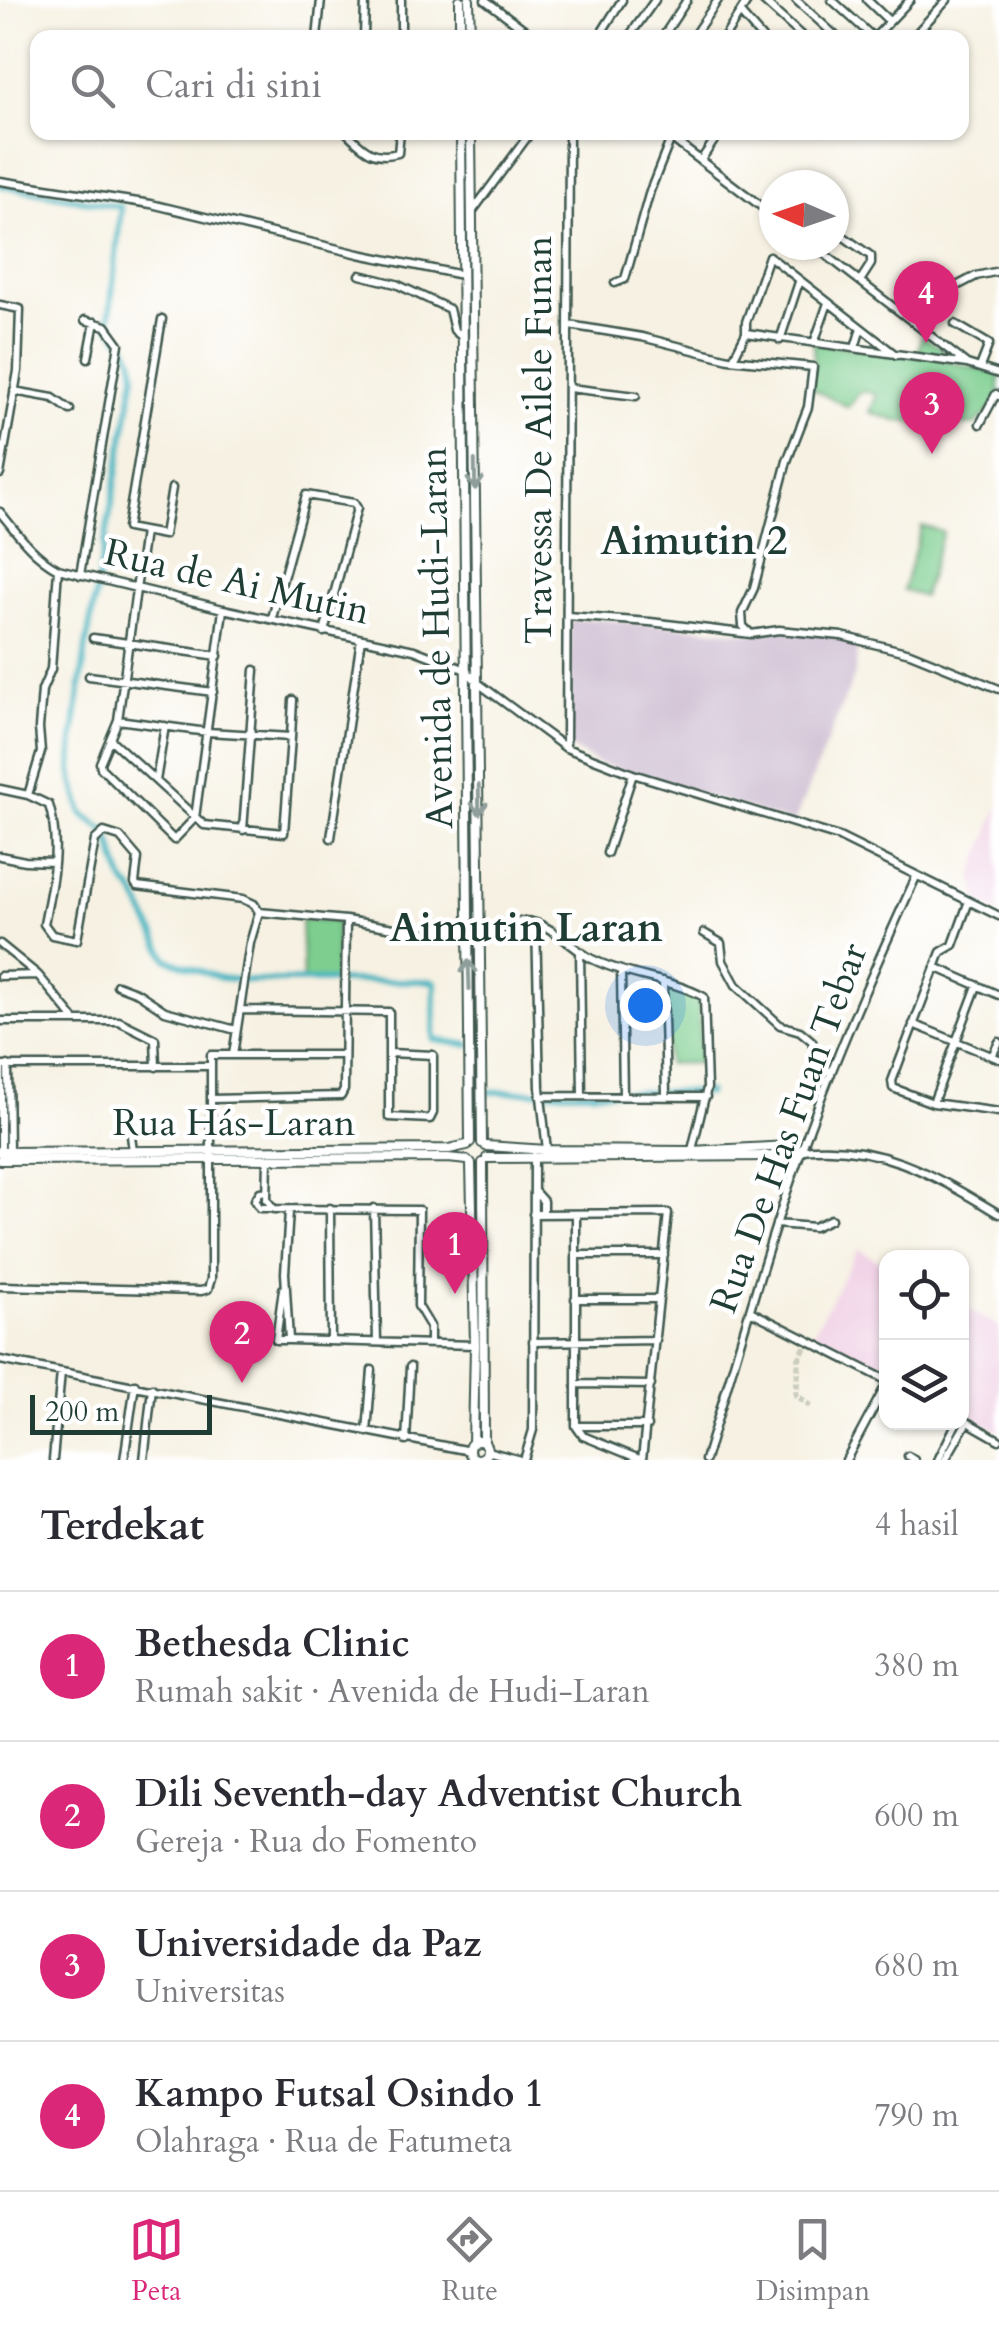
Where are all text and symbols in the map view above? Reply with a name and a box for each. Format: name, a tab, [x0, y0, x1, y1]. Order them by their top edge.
search box	[30, 30, 969, 140]
icon: search	[65, 58, 120, 113]
text: Cari di sini	[145, 59, 322, 111]
north arrow	[759, 170, 849, 260]
street label: Travessa De Ailele Funan	[513, 235, 565, 644]
pin: 4	[894, 260, 958, 343]
pin: 3	[900, 372, 964, 454]
street label: Avenida de Hudi-Laran	[408, 446, 466, 829]
one-way arrow	[465, 459, 484, 491]
district label: Aimutin 2	[601, 514, 787, 569]
street label: Rua de Ai Mutin	[99, 526, 375, 638]
one-way arrow	[470, 782, 488, 815]
district label: Aimutin Laran	[389, 901, 663, 956]
street label: Rua De Has Fuan Tebar	[698, 936, 880, 1320]
one-way arrow	[459, 960, 478, 992]
your location	[620, 980, 671, 1031]
street label: Rua Hás-Laran	[113, 1097, 356, 1149]
pin: 1	[422, 1212, 488, 1294]
map controls	[879, 1250, 969, 1430]
button: locate	[879, 1250, 969, 1340]
pin: 2	[210, 1300, 274, 1383]
button: layers	[879, 1340, 969, 1430]
scale bar	[30, 1390, 212, 1434]
text: 200 m	[45, 1393, 119, 1431]
text: Terdekat	[40, 1497, 204, 1554]
text: 4 hasil	[875, 1503, 959, 1547]
text: Bethesda Clinic	[135, 1618, 410, 1670]
text: 1	[64, 1644, 81, 1688]
text: 380 m	[874, 1644, 959, 1688]
text: Rumah sakit · Avenida de Hudi-Laran	[135, 1670, 650, 1714]
text: Dili Seventh-day Adventist Church	[135, 1768, 742, 1820]
text: 2	[64, 1794, 81, 1838]
text: 600 m	[874, 1794, 959, 1838]
text: Gereja · Rua do Fomento	[135, 1820, 477, 1864]
text: Universidade da Paz	[135, 1918, 482, 1970]
text: 3	[64, 1944, 81, 1988]
text: 680 m	[874, 1944, 959, 1988]
text: Universitas	[135, 1970, 285, 2014]
text: Kampo Futsal Osindo 1	[135, 2068, 544, 2120]
text: 4	[64, 2094, 81, 2138]
text: 790 m	[874, 2094, 959, 2138]
text: Olahraga · Rua de Fatumeta	[135, 2120, 512, 2164]
tab: Peta	[129, 2212, 184, 2310]
tab: Rute	[442, 2212, 498, 2310]
tab: Disimpan	[756, 2212, 870, 2310]

